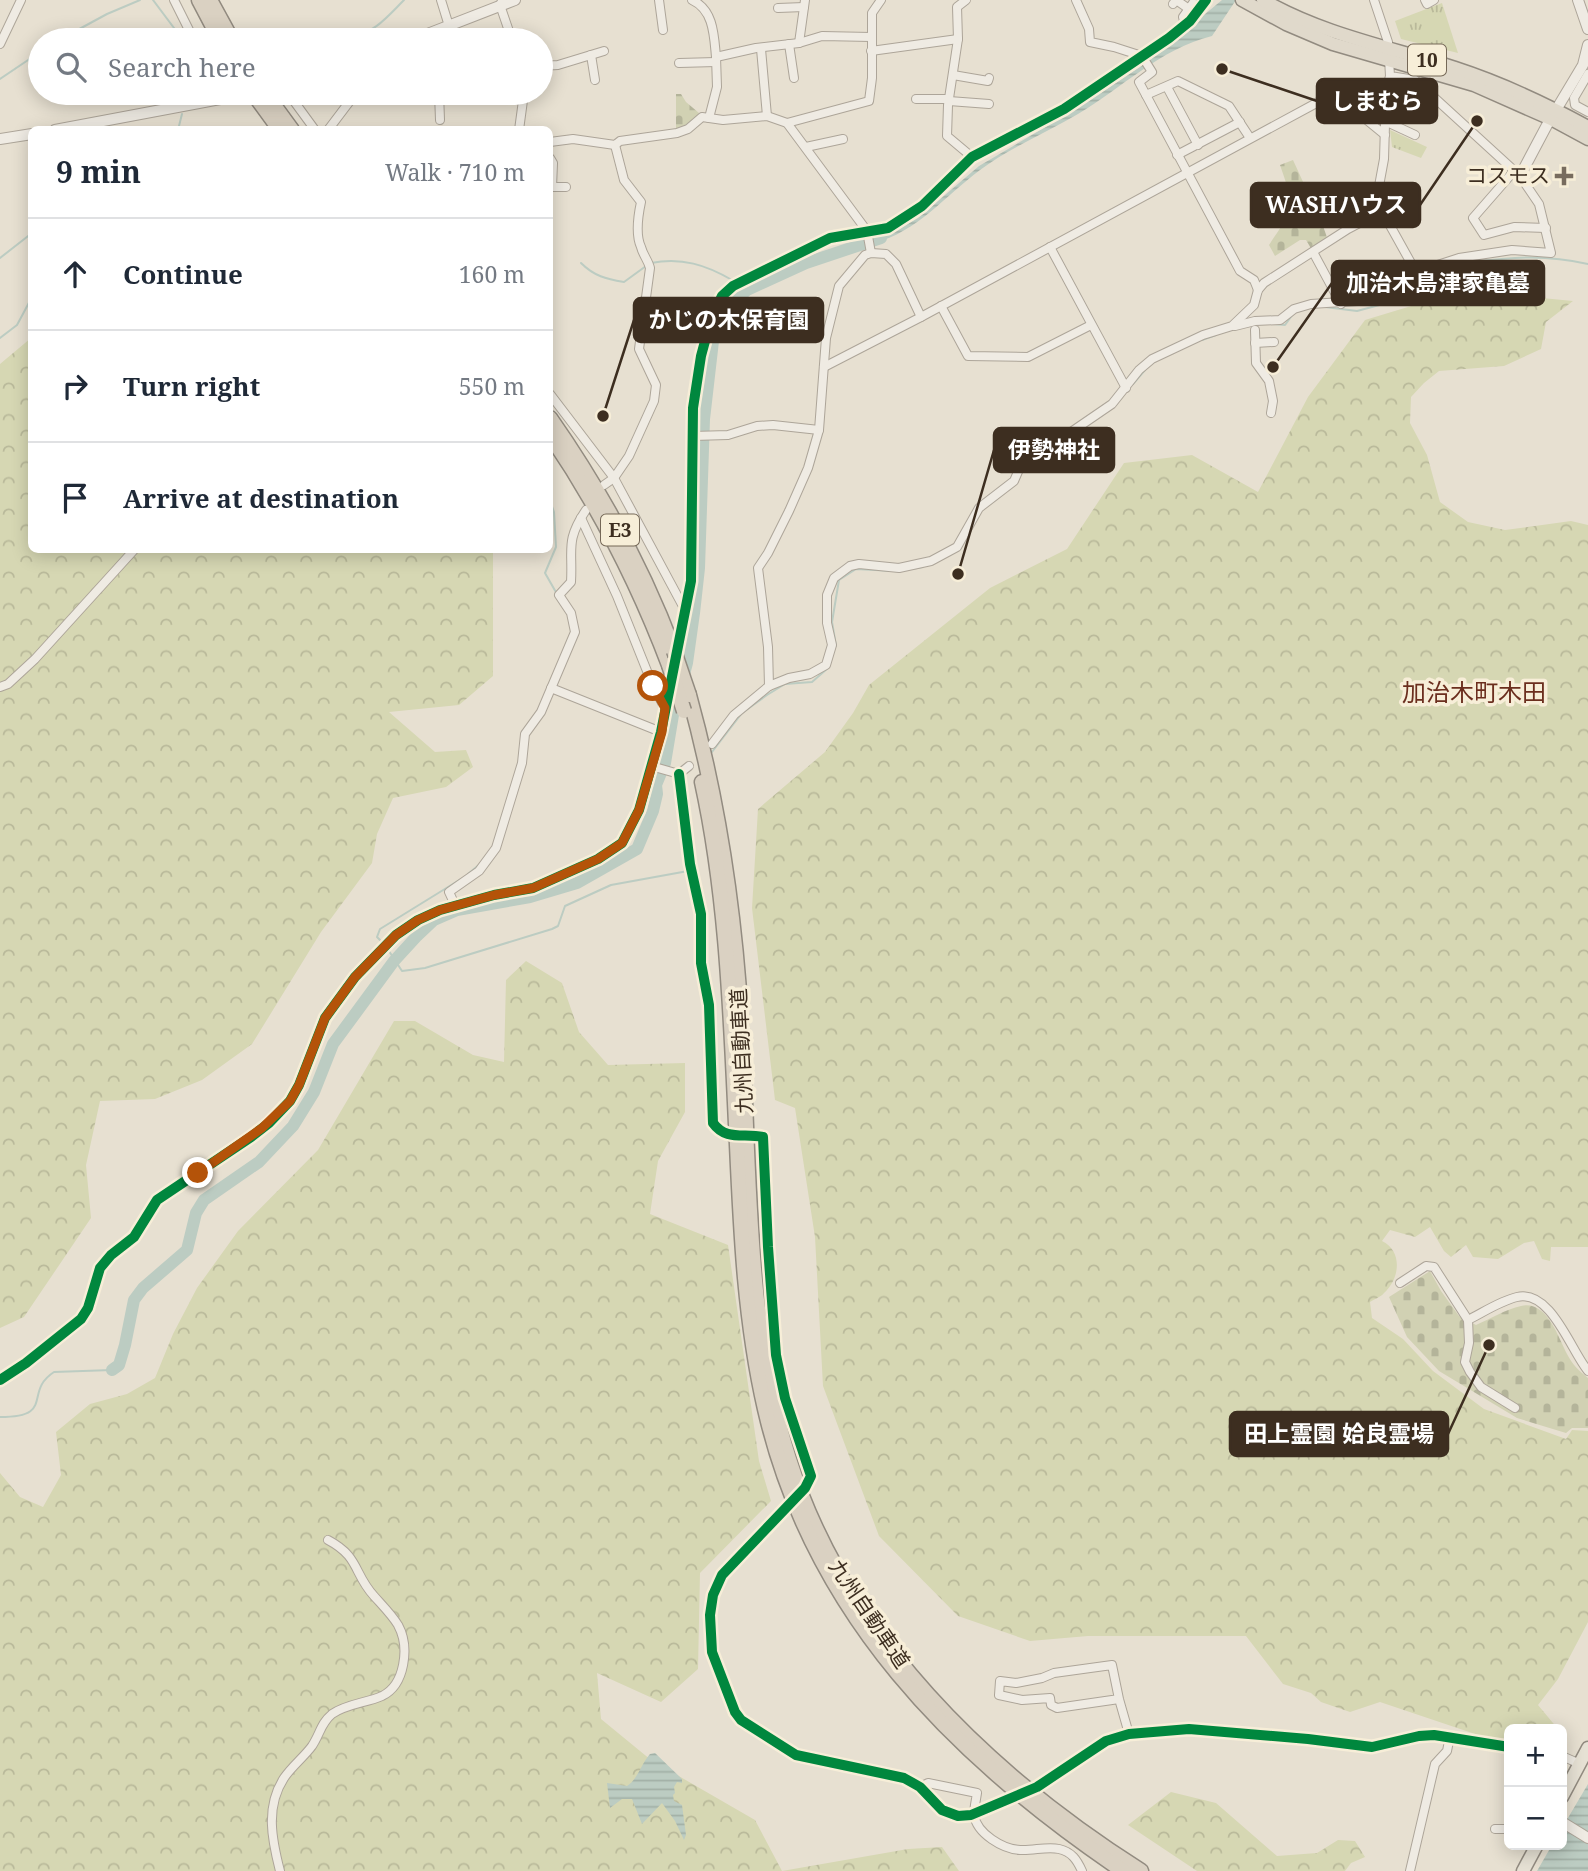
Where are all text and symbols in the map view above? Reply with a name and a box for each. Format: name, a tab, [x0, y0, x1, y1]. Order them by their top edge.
search box	[28, 28, 553, 105]
road number: 10	[1408, 44, 1446, 76]
icon: search	[52, 48, 90, 86]
text: Search here	[108, 49, 256, 85]
callout: しまむら	[1317, 79, 1437, 123]
text: しまむら	[1331, 84, 1423, 116]
text: 9 min	[56, 151, 141, 192]
text: Walk · 710 m	[385, 156, 525, 188]
place label: コスモス	[1466, 161, 1550, 189]
marker: コスモス	[1556, 168, 1572, 184]
callout: WASHハウス	[1251, 183, 1420, 227]
text: WASHハウス	[1265, 188, 1407, 220]
icon: ahead	[56, 255, 94, 293]
text: Continue	[123, 256, 243, 292]
text: 160 m	[459, 258, 525, 290]
callout: 加治木島津家亀墓	[1332, 261, 1544, 305]
text: 加治木島津家亀墓	[1346, 266, 1530, 298]
callout: かじの木保育園	[634, 298, 823, 342]
text: かじの木保育園	[649, 303, 810, 335]
icon: right	[56, 367, 94, 405]
text: Turn right	[123, 368, 260, 404]
text: 550 m	[459, 370, 525, 402]
callout: 伊勢神社	[994, 428, 1114, 472]
text: 伊勢神社	[1008, 433, 1100, 465]
icon: arrive	[56, 479, 94, 517]
text: Arrive at destination	[123, 480, 399, 516]
road number: E3	[601, 514, 639, 545]
route start	[637, 670, 668, 701]
district label: 加治木町木田	[1402, 675, 1546, 708]
street label: 九州自動車道	[724, 987, 758, 1115]
route end	[182, 1157, 213, 1188]
callout: 田上霊園 姶良霊場	[1230, 1412, 1448, 1456]
text: 田上霊園 姶良霊場	[1244, 1417, 1434, 1449]
street label: 九州自動車道	[823, 1553, 917, 1673]
map controls	[1504, 1724, 1567, 1850]
button: +	[1504, 1724, 1567, 1787]
button: −	[1504, 1787, 1567, 1850]

